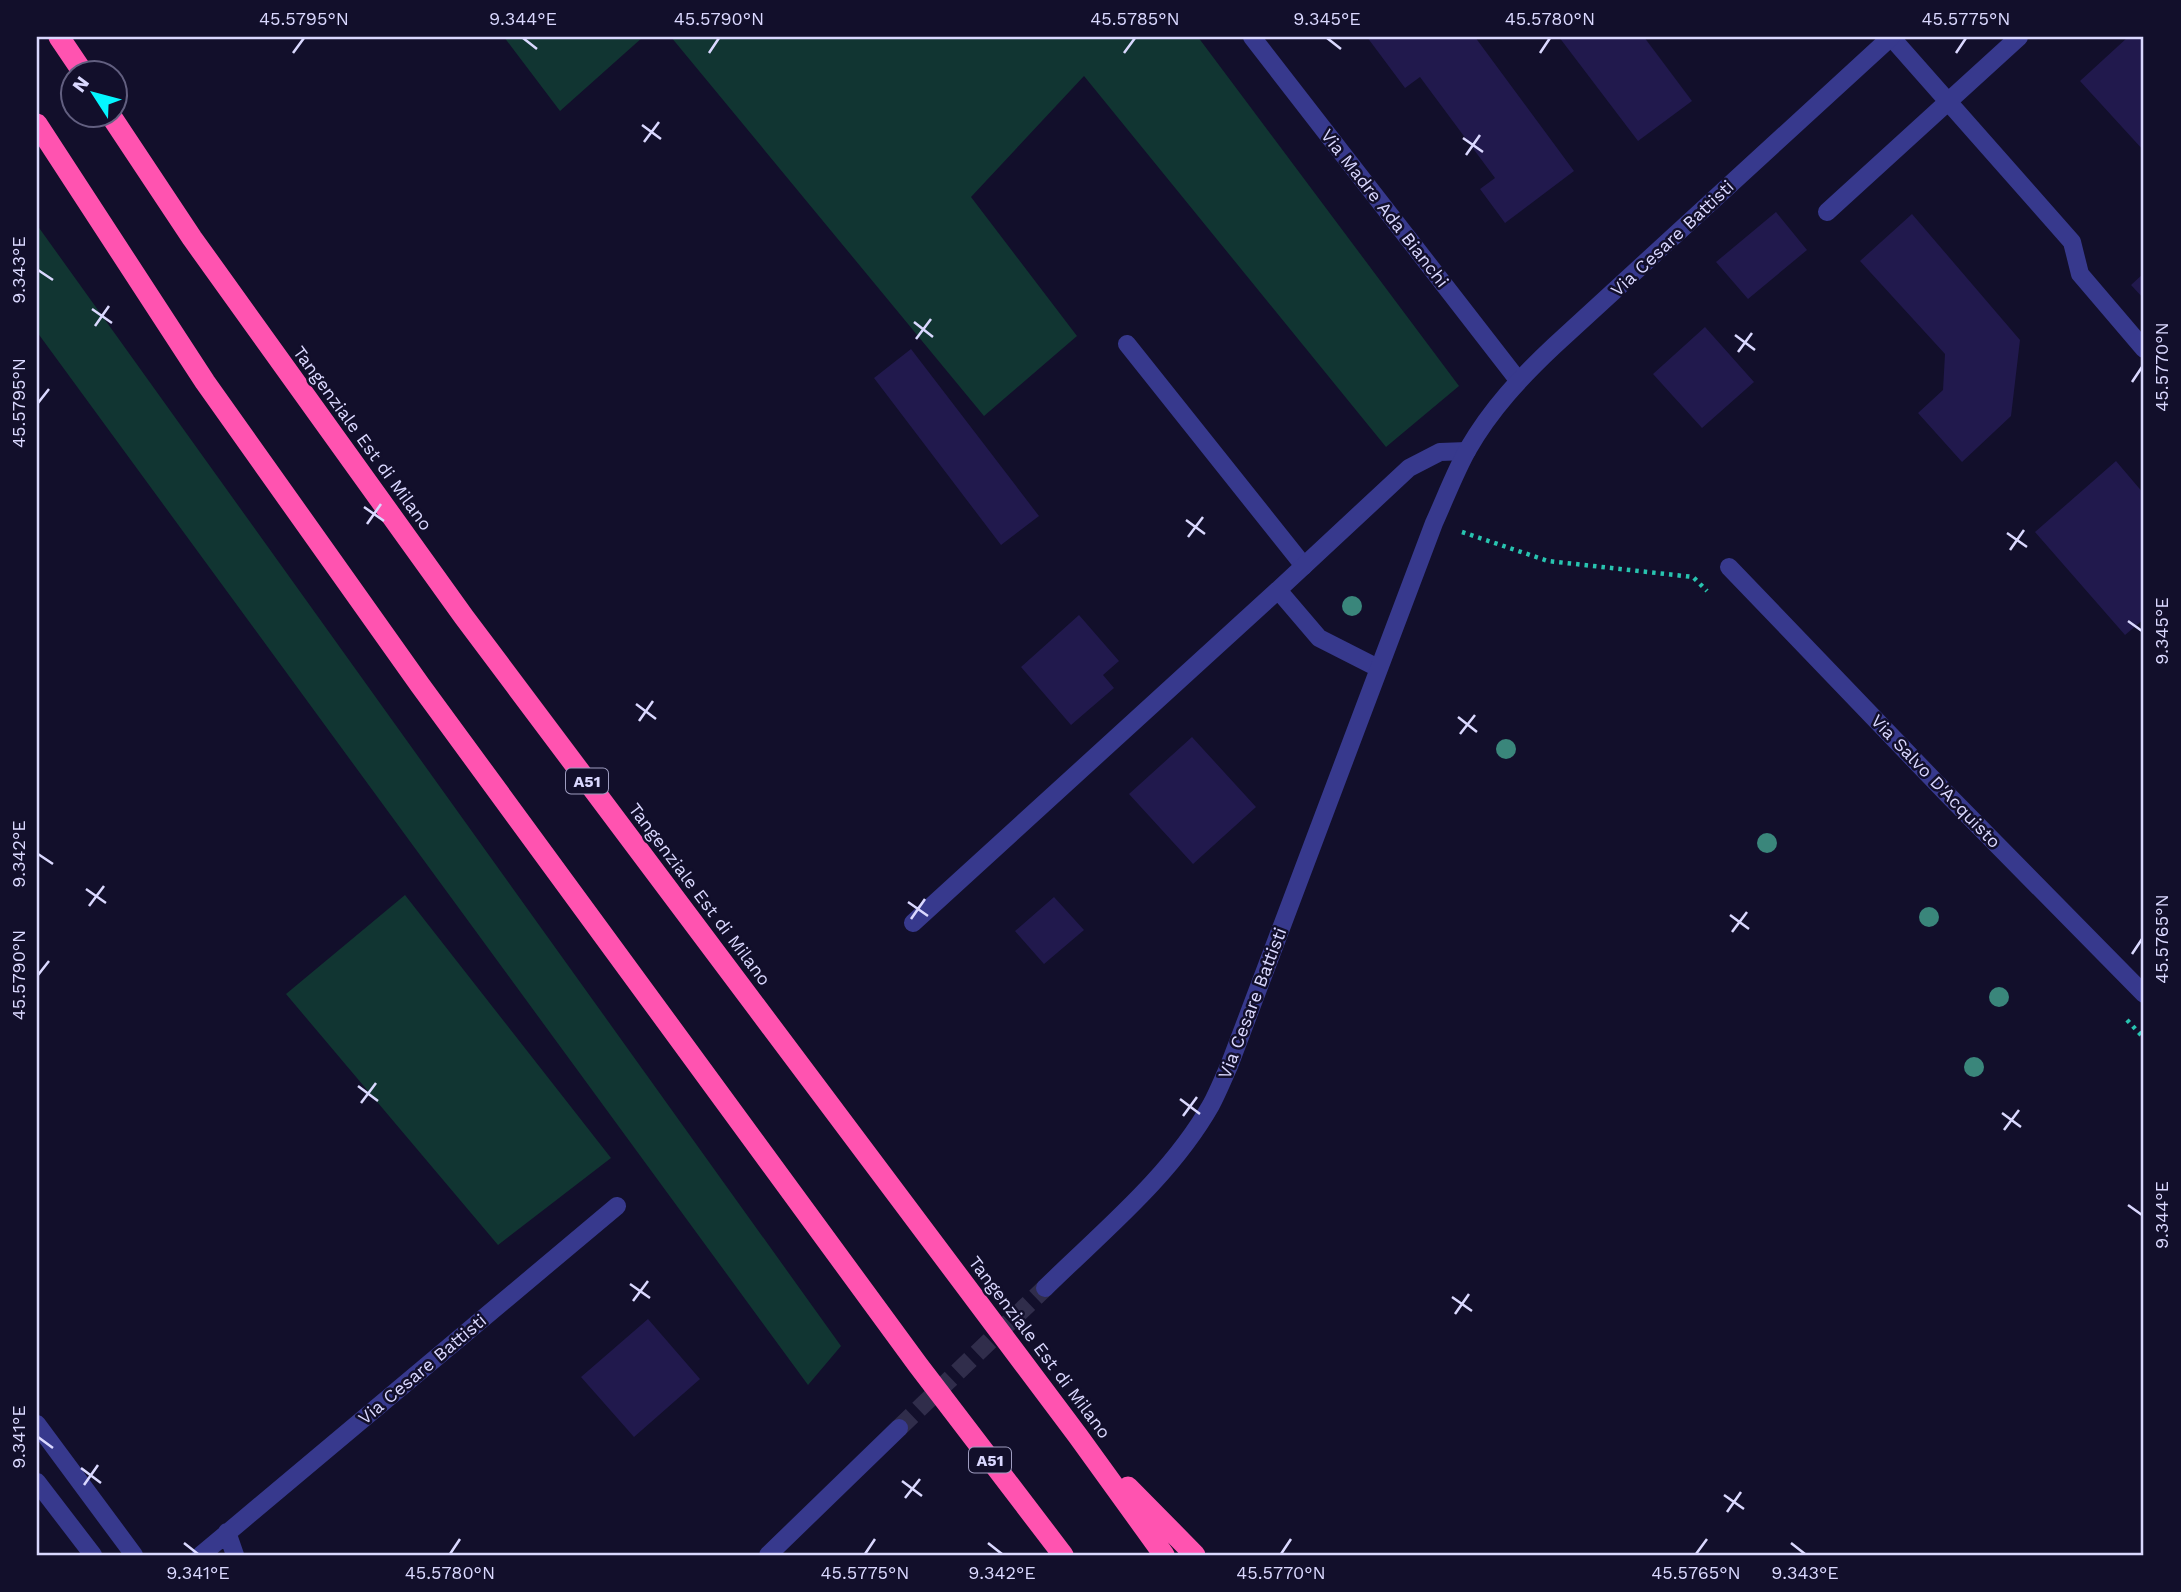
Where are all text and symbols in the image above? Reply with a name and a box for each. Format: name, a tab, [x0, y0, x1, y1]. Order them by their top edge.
text: 45.5795°N	[259, 8, 349, 29]
text: 9.344°E	[489, 8, 557, 29]
text: 45.5790°N	[674, 8, 764, 29]
text: 45.5785°N	[1090, 8, 1180, 29]
text: 9.345°E	[1293, 8, 1361, 29]
text: 45.5780°N	[1505, 8, 1595, 29]
text: 45.5775°N	[1922, 8, 2010, 29]
north arrow	[60, 60, 130, 130]
text: N	[67, 72, 94, 97]
street label: Via Madre Ada Bianchi	[1317, 125, 1453, 291]
street label: Via Cesare Battisti	[1606, 176, 1738, 300]
text: 9.343°E	[8, 236, 29, 304]
text: 45.5770°N	[2151, 322, 2172, 412]
street label: Tangenziale Est di Milano	[289, 342, 437, 534]
text: 45.5795°N	[8, 358, 29, 448]
text: 9.345°E	[2151, 597, 2172, 665]
street label: Via Salvo D'Acquisto	[1867, 710, 2005, 852]
road number: A51	[566, 768, 608, 794]
street label: Tangenziale Est di Milano	[625, 799, 775, 989]
text: 9.342°E	[8, 820, 29, 888]
text: 45.5765°N	[2151, 894, 2172, 984]
street label: Via Cesare Battisti	[1213, 924, 1291, 1082]
text: 45.5790°N	[8, 930, 29, 1020]
text: 9.344°E	[2151, 1181, 2172, 1249]
street label: Tangenziale Est di Milano	[965, 1252, 1115, 1442]
street label: Via Cesare Battisti	[354, 1309, 490, 1429]
text: 9.341°E	[8, 1405, 29, 1469]
road number: A51	[969, 1448, 1011, 1472]
text: 9.341°E	[166, 1562, 230, 1583]
text: 45.5780°N	[405, 1562, 495, 1583]
text: 45.5775°N	[821, 1562, 909, 1583]
text: 9.342°E	[968, 1562, 1036, 1583]
text: 45.5770°N	[1236, 1562, 1326, 1583]
text: 45.5765°N	[1651, 1562, 1741, 1583]
text: 9.343°E	[1771, 1562, 1839, 1583]

